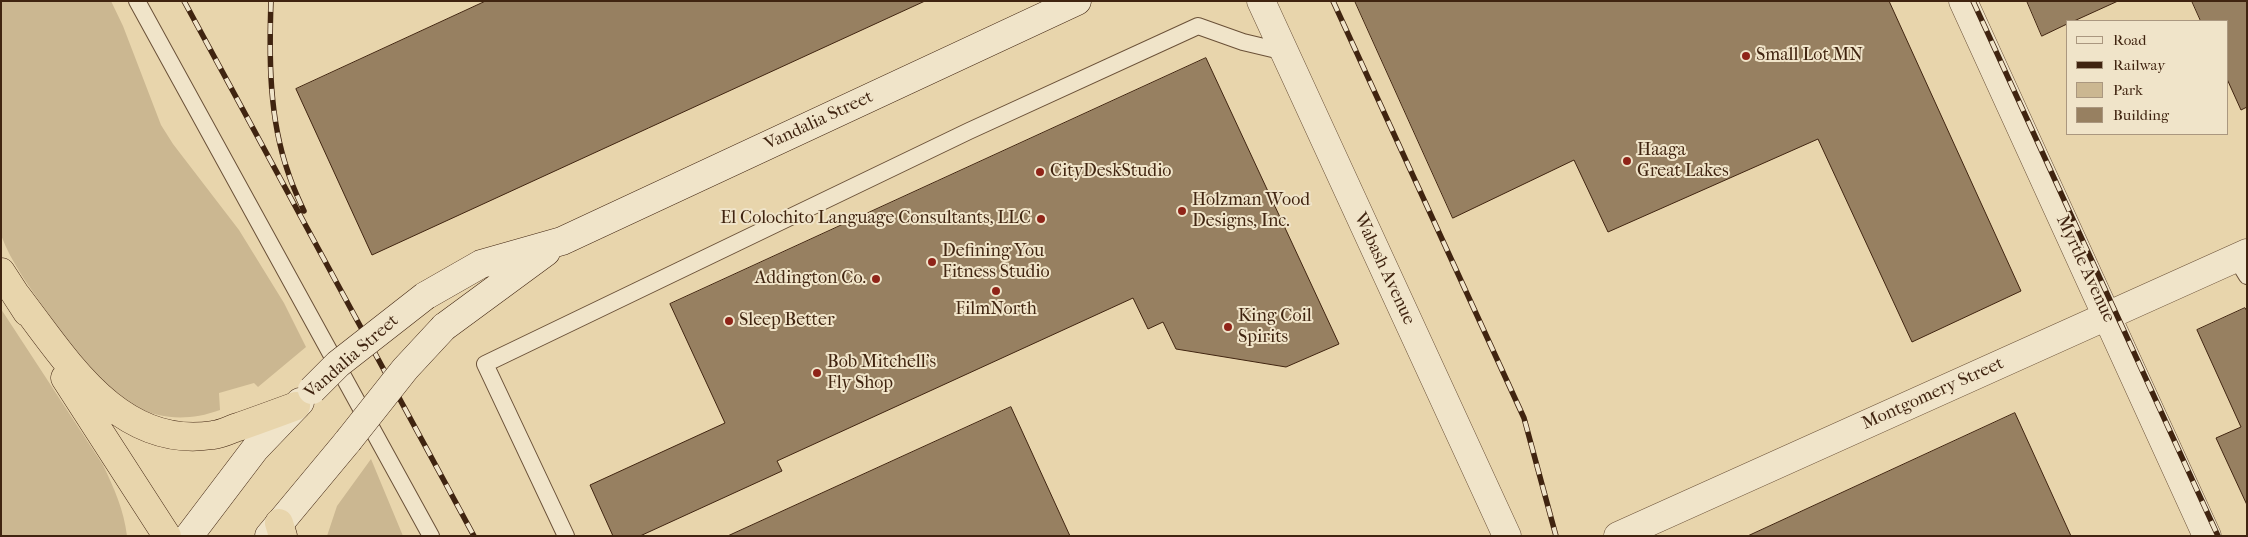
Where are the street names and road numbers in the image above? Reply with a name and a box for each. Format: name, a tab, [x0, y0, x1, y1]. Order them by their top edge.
street label: Vandalia Street	[761, 86, 877, 156]
street label: Wabash Avenue	[1349, 210, 1419, 328]
street label: Myrtle Avenue	[2051, 212, 2119, 326]
street label: Vandalia Street	[301, 310, 403, 404]
street label: Montgomery Street	[1859, 353, 2007, 435]

